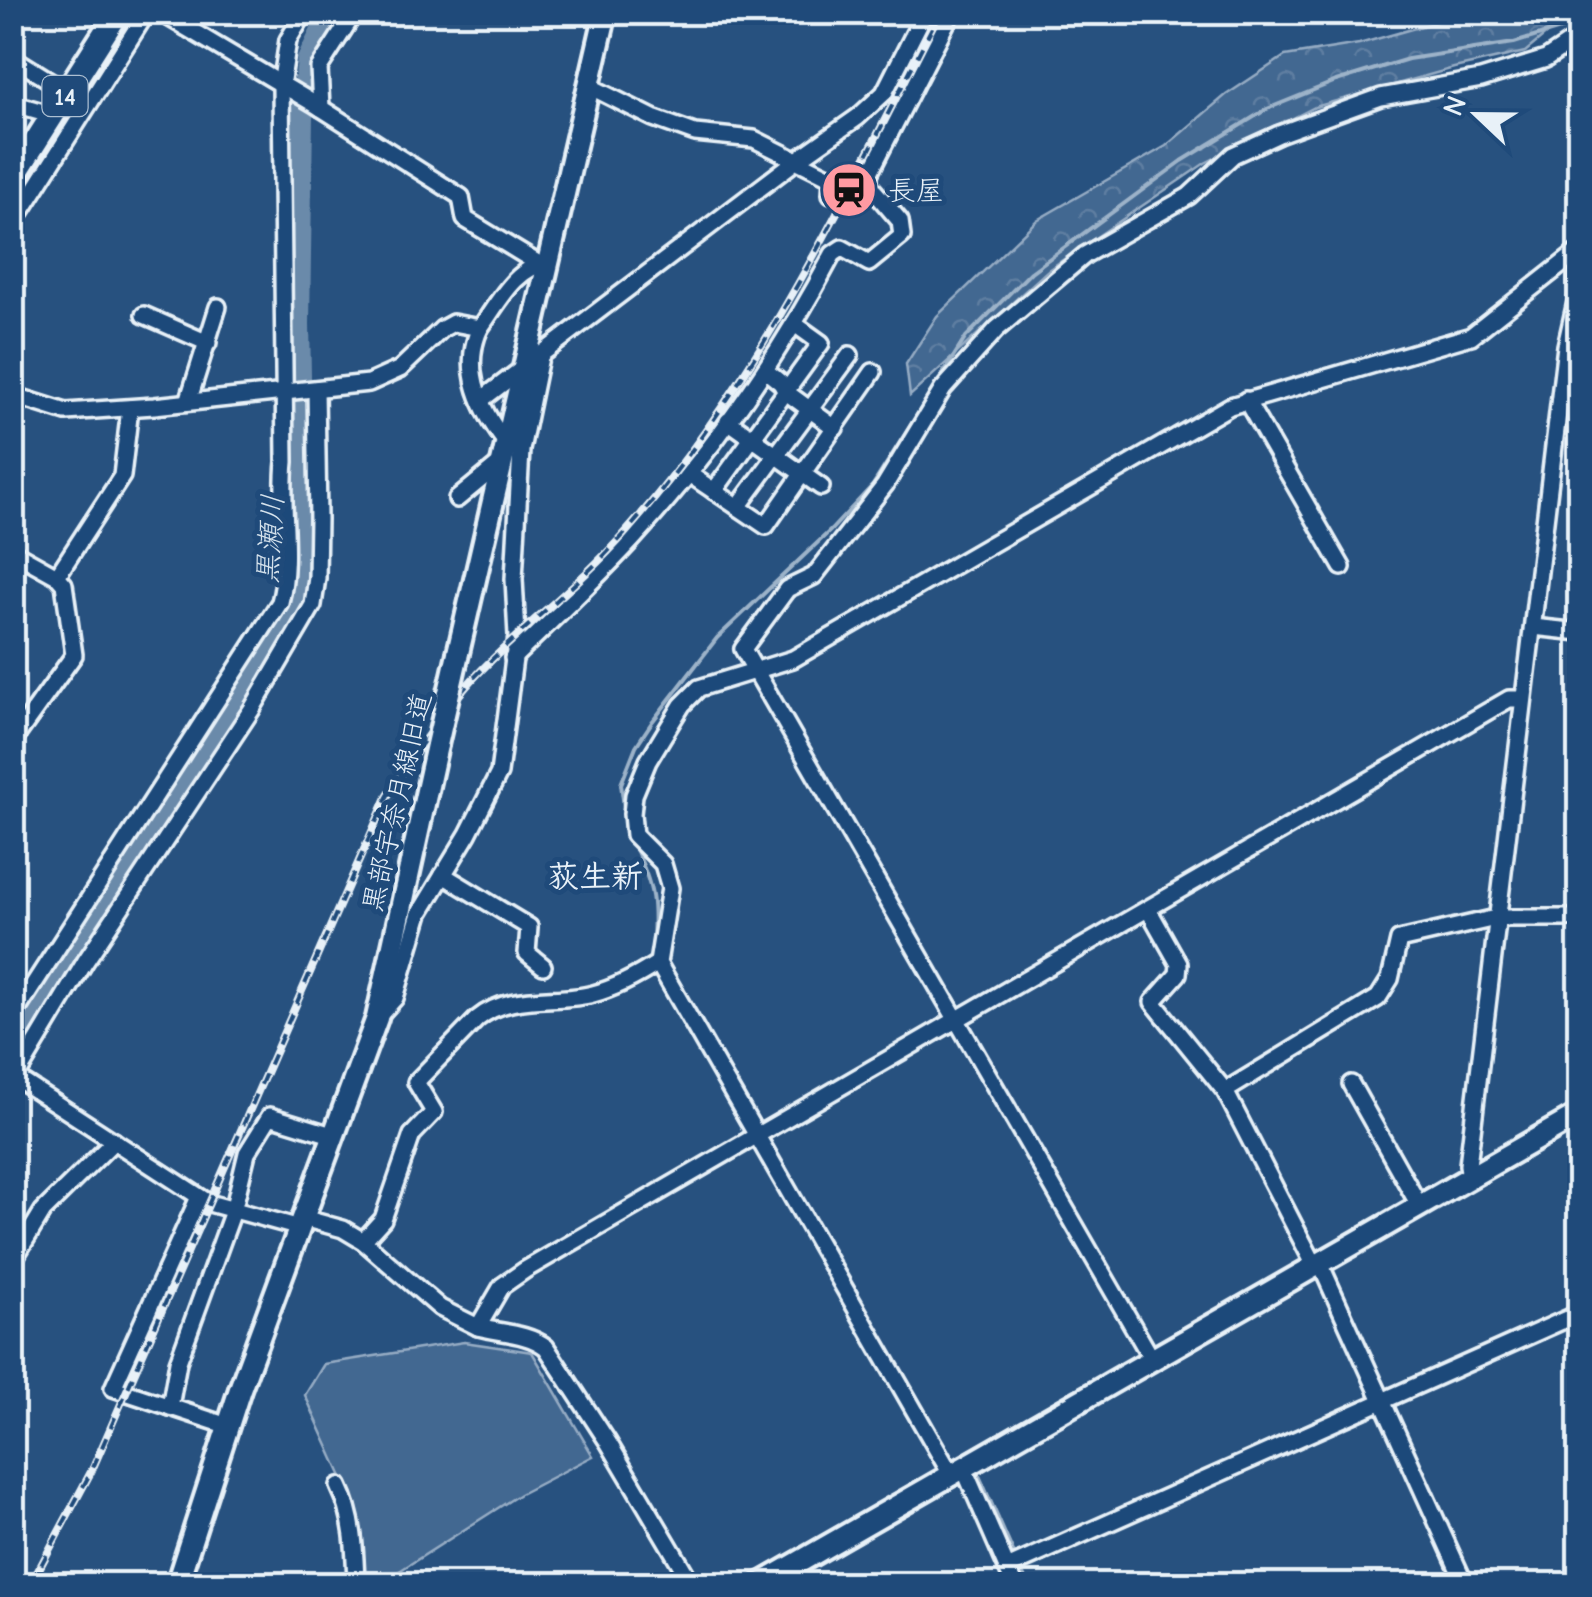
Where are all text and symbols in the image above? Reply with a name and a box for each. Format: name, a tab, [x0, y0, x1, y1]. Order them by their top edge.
north arrow	[1427, 65, 1527, 165]
road number: 14	[42, 76, 88, 116]
text: N	[1436, 92, 1473, 120]
station icon: 長屋	[819, 160, 879, 220]
place label: 長屋	[888, 175, 944, 207]
water label: 黒瀬川	[250, 493, 291, 585]
street label: 黒部宇奈月線旧道	[356, 689, 438, 915]
district label: 荻生新	[547, 858, 643, 895]

